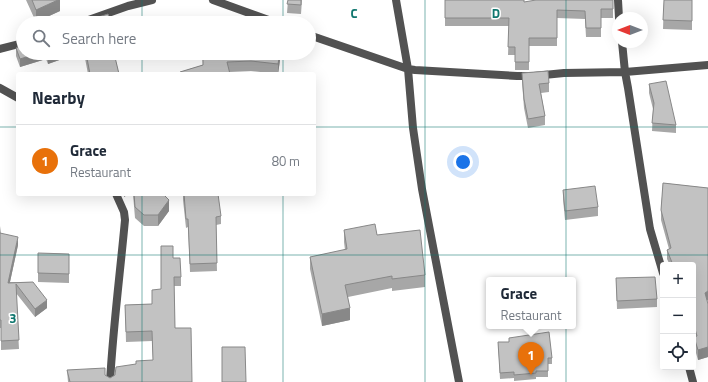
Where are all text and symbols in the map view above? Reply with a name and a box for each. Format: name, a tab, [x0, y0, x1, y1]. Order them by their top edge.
text: C	[350, 3, 358, 23]
text: D	[492, 3, 500, 23]
north arrow	[612, 12, 648, 48]
search box	[16, 16, 316, 60]
icon: search	[30, 27, 52, 49]
text: Search here	[62, 27, 136, 50]
text: Nearby	[32, 85, 85, 111]
text: Grace	[70, 139, 107, 162]
text: 1	[41, 151, 49, 171]
text: 80 m	[272, 151, 300, 171]
your location	[453, 152, 473, 172]
text: Restaurant	[70, 162, 131, 182]
map controls	[660, 262, 696, 370]
button: +	[660, 262, 696, 298]
popup	[486, 277, 576, 329]
text: Grace	[501, 282, 537, 305]
button: −	[660, 298, 696, 334]
text: Restaurant	[501, 305, 562, 325]
text: 3	[9, 308, 17, 328]
button: locate	[660, 334, 696, 370]
pin: 1	[518, 342, 544, 375]

